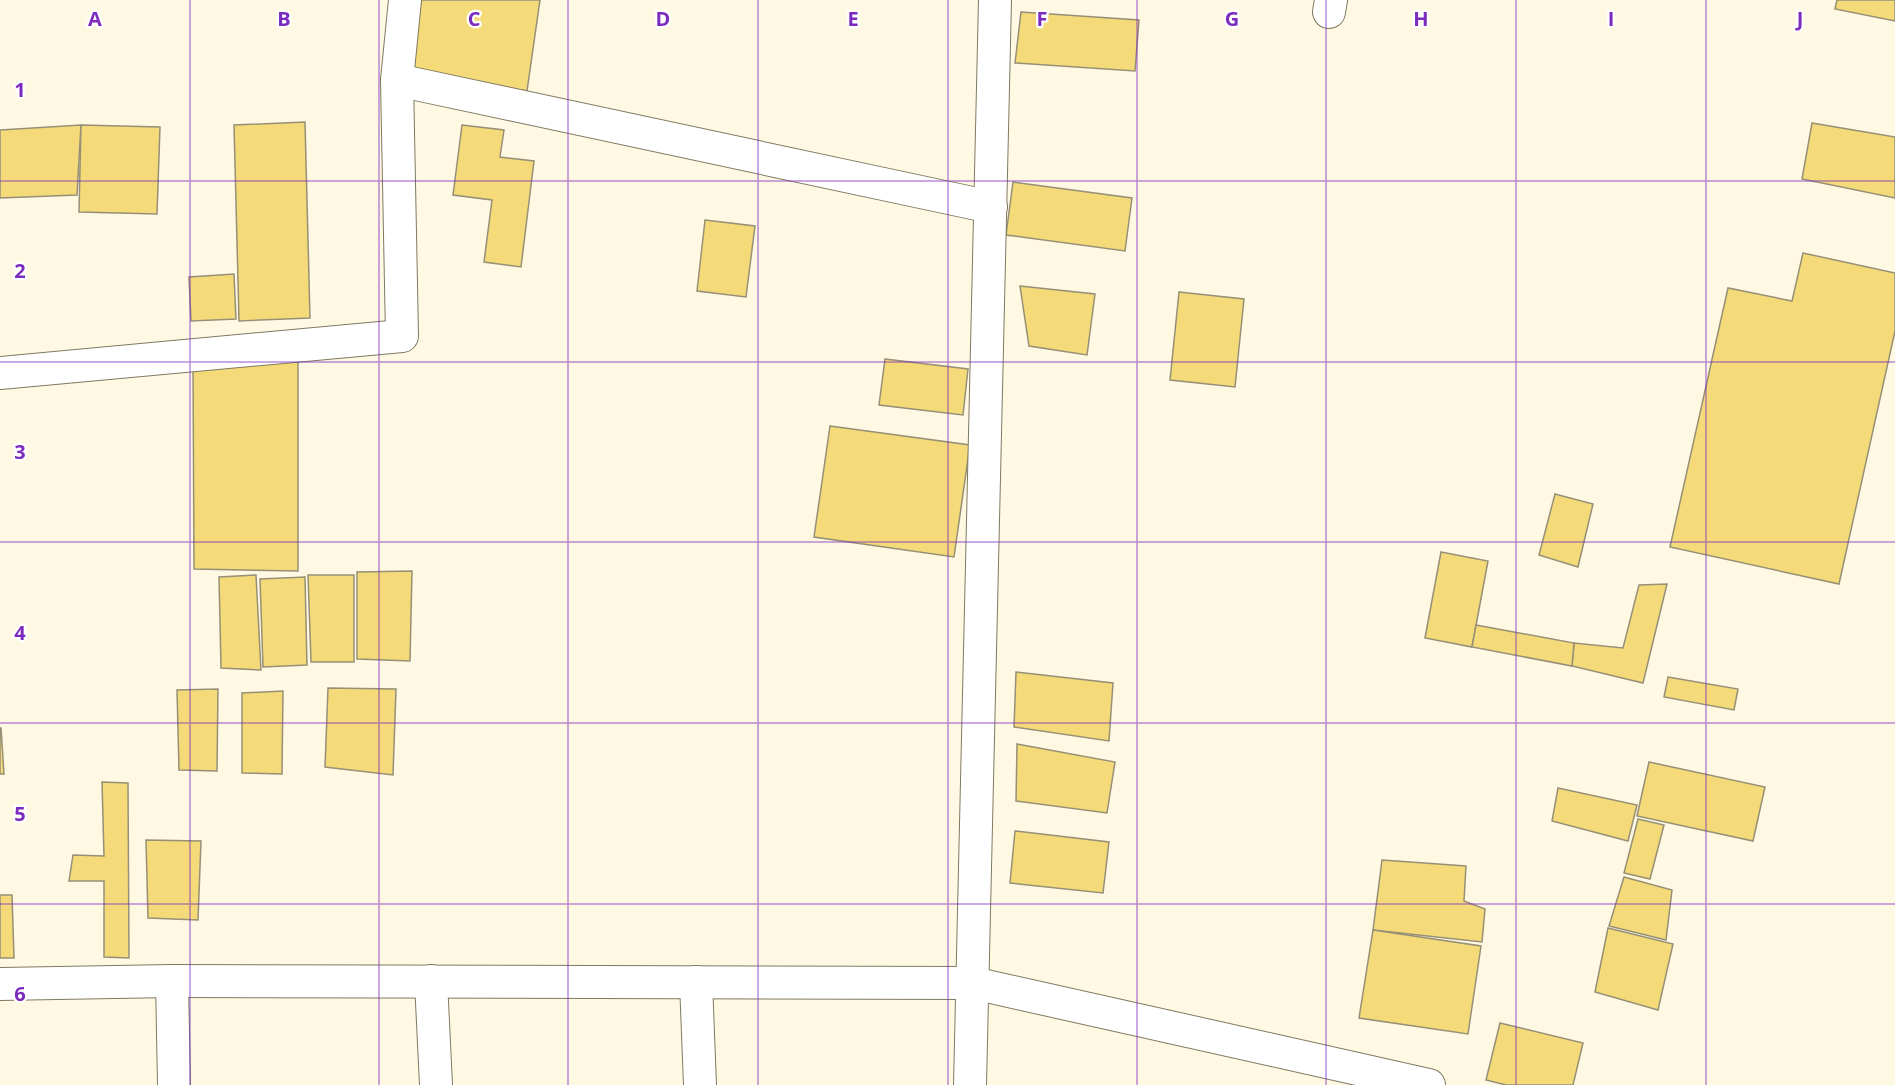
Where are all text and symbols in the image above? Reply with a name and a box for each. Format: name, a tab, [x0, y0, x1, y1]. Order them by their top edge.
text: A	[88, 5, 102, 32]
text: B	[277, 5, 291, 32]
text: C	[468, 5, 481, 32]
text: D	[656, 5, 670, 32]
text: E	[847, 5, 859, 32]
text: F	[1037, 5, 1047, 32]
text: G	[1225, 5, 1239, 32]
text: H	[1413, 5, 1429, 32]
text: I	[1608, 5, 1614, 32]
text: J	[1795, 5, 1803, 32]
text: 1	[14, 76, 26, 103]
text: 2	[14, 257, 26, 284]
text: 3	[14, 438, 26, 465]
text: 4	[14, 619, 26, 646]
text: 5	[14, 800, 26, 827]
text: 6	[14, 980, 26, 1007]

